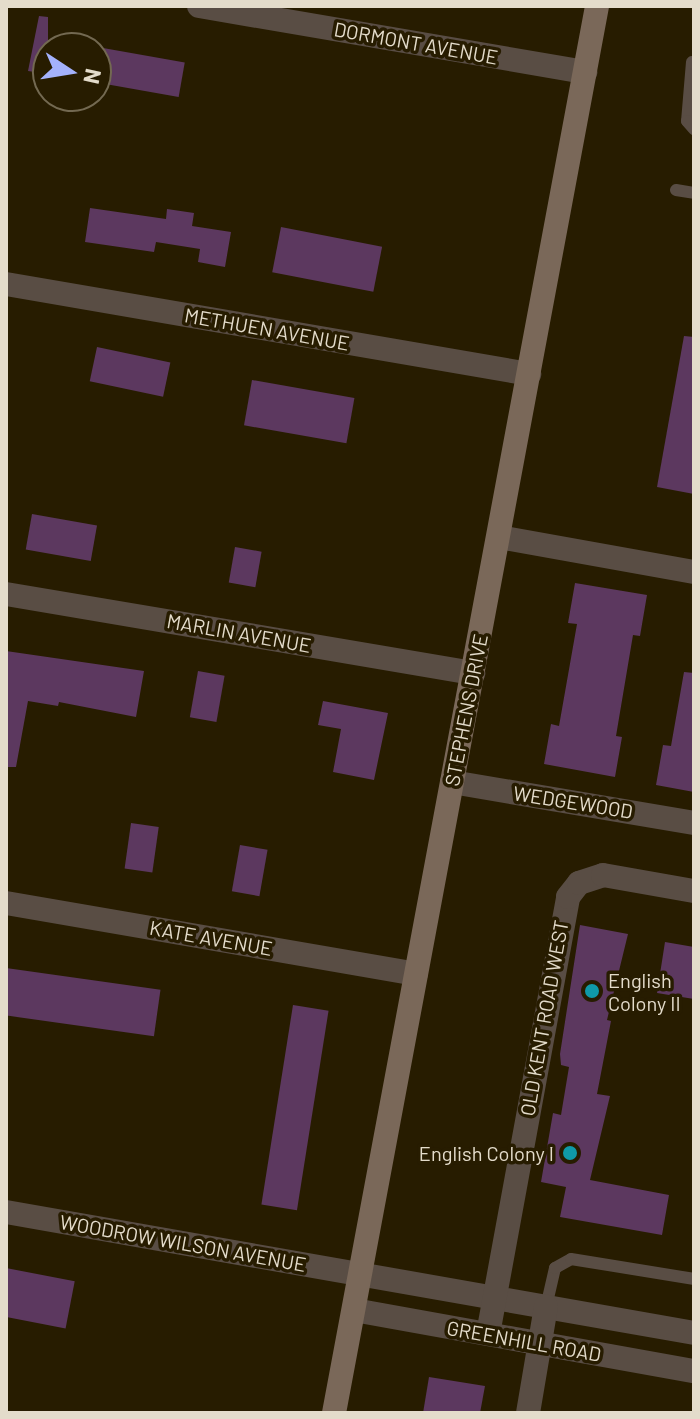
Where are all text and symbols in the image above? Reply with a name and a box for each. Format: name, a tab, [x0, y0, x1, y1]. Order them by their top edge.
street label: DORMONT AVENUE	[332, 17, 500, 69]
north arrow	[32, 32, 112, 112]
text: N	[79, 67, 108, 86]
street label: METHUEN AVENUE	[183, 303, 351, 355]
street label: MARLIN AVENUE	[165, 608, 313, 658]
street label: STEPHENS DRIVE	[439, 632, 493, 788]
street label: WEDGEWOOD	[512, 781, 634, 823]
street label: KATE AVENUE	[148, 915, 274, 961]
street label: OLD KENT ROAD WEST	[515, 918, 573, 1118]
place label: English Colony II	[608, 968, 681, 1015]
marker: English Colony II	[583, 982, 601, 1000]
place label: English Colony I	[419, 1141, 554, 1165]
marker: English Colony I	[561, 1144, 579, 1162]
street label: WOODROW WILSON AVENUE	[58, 1210, 308, 1276]
street label: GREENHILL ROAD	[445, 1316, 603, 1366]

